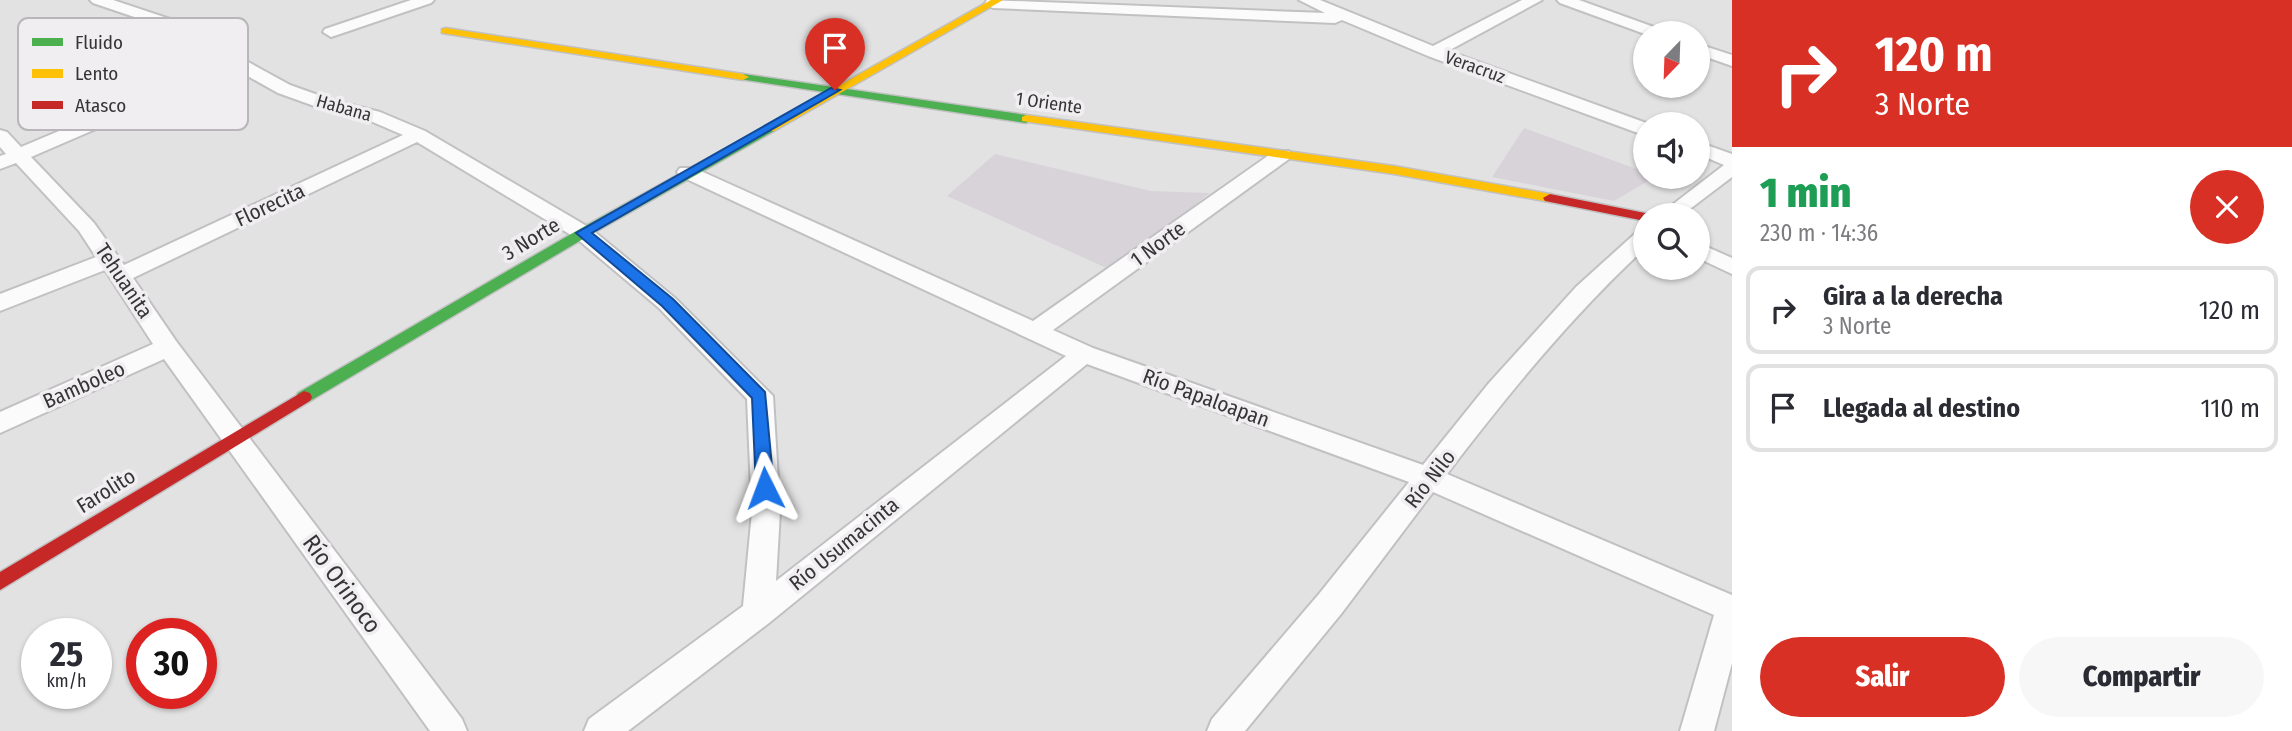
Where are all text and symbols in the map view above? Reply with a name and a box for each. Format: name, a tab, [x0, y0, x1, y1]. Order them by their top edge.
legend	[18, 18, 248, 130]
pin	[805, 18, 865, 90]
north arrow	[1633, 21, 1710, 98]
map controls	[1633, 21, 1710, 280]
text: 120 m	[1875, 25, 1993, 84]
icon: right	[1760, 28, 1851, 119]
icon: arrive	[816, 29, 854, 67]
text: Fluido	[75, 31, 123, 54]
street label: Veracruz	[1442, 46, 1508, 88]
text: Lento	[75, 62, 118, 85]
text: 3 Norte	[1875, 85, 1970, 123]
street label: 1 Oriente	[1015, 87, 1083, 119]
street label: Habana	[314, 90, 374, 126]
text: Atasco	[75, 94, 126, 117]
button: sound	[1633, 112, 1710, 189]
text: 1 min	[1760, 168, 1851, 218]
button: close	[2190, 170, 2264, 244]
street label: Florecita	[231, 178, 309, 232]
button: search	[1633, 203, 1710, 280]
street label: 3 Norte	[498, 212, 564, 266]
street label: 1 Norte	[1126, 216, 1190, 272]
text: 230 m · 14:36	[1760, 219, 1878, 247]
street label: Tehuanita	[90, 239, 158, 323]
text: Gira a la derecha	[1823, 281, 2003, 312]
icon: right	[1764, 291, 1802, 329]
text: 120 m	[2199, 295, 2260, 326]
text: 3 Norte	[1823, 312, 1891, 340]
street label: Bamboleo	[39, 355, 129, 415]
street label: Río Papaloapan	[1139, 363, 1273, 433]
icon: arrive	[1764, 389, 1802, 427]
text: Llegada al destino	[1823, 393, 2020, 424]
text: 110 m	[2200, 393, 2260, 424]
street label: Río Nilo	[1399, 444, 1461, 514]
position arrow	[728, 451, 802, 525]
street label: Farolito	[72, 463, 140, 519]
street label: Río Usumacinta	[784, 492, 904, 596]
street label: Río Orinoco	[297, 529, 387, 639]
speed limit sign: 30	[126, 618, 217, 709]
text: 25	[50, 633, 83, 675]
button: Salir	[1760, 637, 2005, 717]
button: Compartir	[2019, 637, 2264, 717]
text: km/h	[46, 670, 87, 692]

